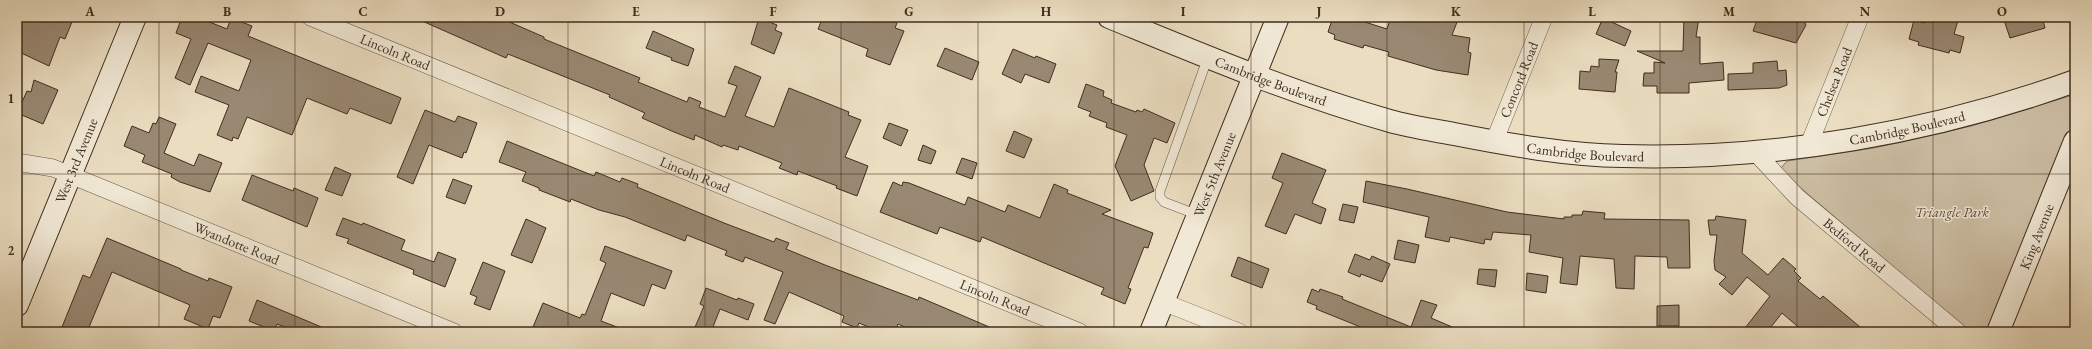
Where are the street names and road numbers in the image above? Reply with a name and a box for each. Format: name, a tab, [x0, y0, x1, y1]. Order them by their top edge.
street label: Lincoln Road	[357, 29, 434, 75]
street label: Concord Road	[1496, 38, 1543, 121]
street label: Chelsea Road	[1812, 44, 1856, 120]
street label: Cambridge Boulevard	[1212, 52, 1330, 110]
street label: Cambridge Boulevard	[1848, 106, 1968, 149]
street label: West 3rd Avenue	[51, 115, 102, 206]
street label: West 5th Avenue	[1189, 129, 1240, 219]
street label: Cambridge Boulevard	[1525, 138, 1645, 165]
street label: Lincoln Road	[657, 152, 734, 197]
street label: King Avenue	[2015, 200, 2058, 272]
street label: Bedford Road	[1820, 214, 1890, 277]
street label: Wyandotte Road	[191, 218, 283, 269]
street label: Lincoln Road	[957, 275, 1033, 320]

